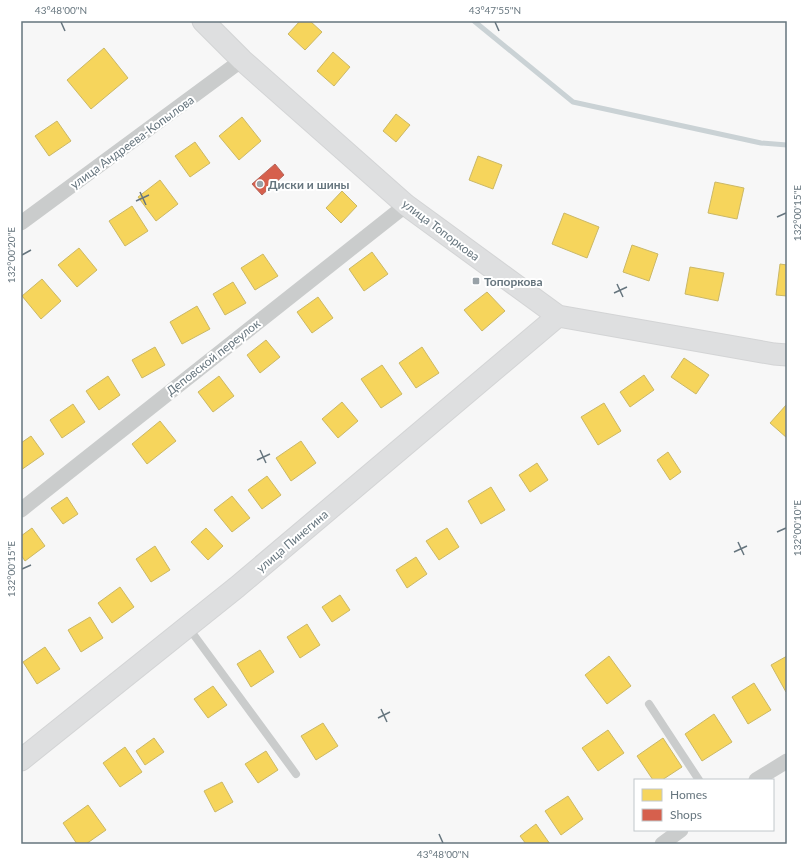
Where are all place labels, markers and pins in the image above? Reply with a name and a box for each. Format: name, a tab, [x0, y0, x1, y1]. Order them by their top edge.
place label: Диски и шины	[268, 177, 350, 192]
marker: Диски и шины	[255, 179, 265, 189]
place label: Топоркова	[484, 274, 543, 289]
marker: Топоркова	[471, 276, 481, 286]

